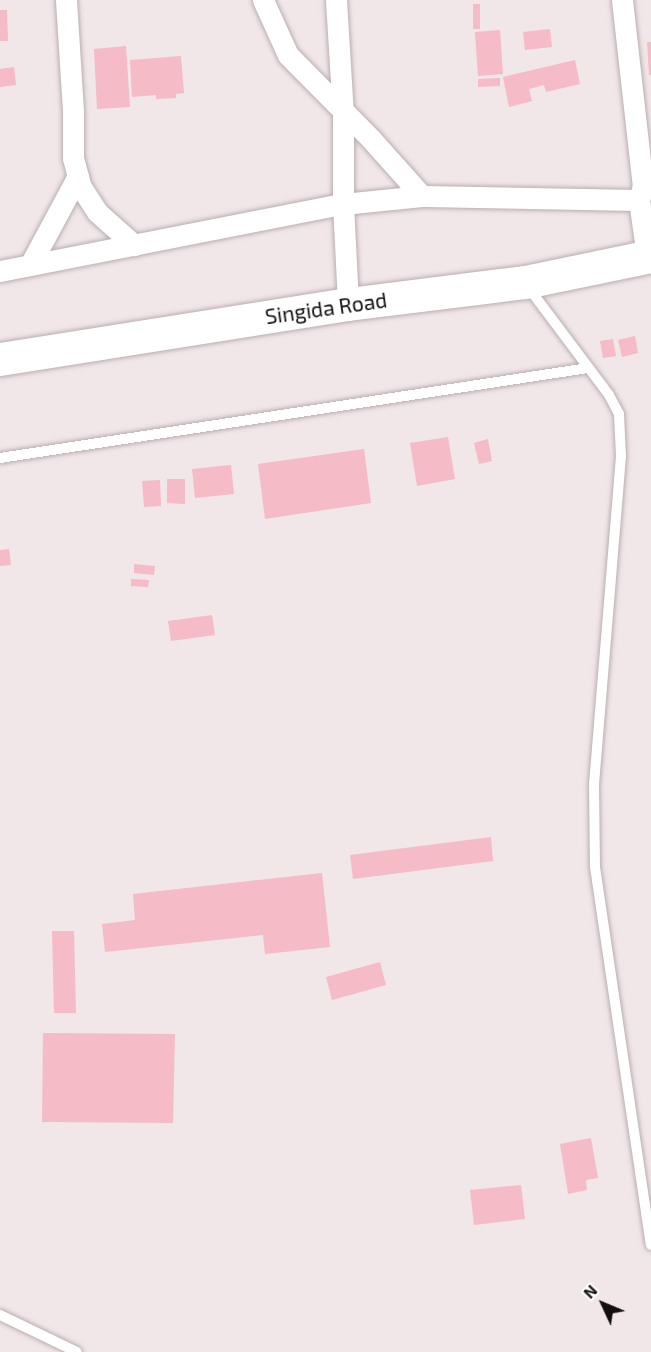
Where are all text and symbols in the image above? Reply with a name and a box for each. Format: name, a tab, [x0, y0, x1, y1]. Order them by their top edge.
street label: Singida Road	[263, 287, 389, 329]
north arrow	[573, 1274, 633, 1334]
text: N	[579, 1280, 601, 1302]

